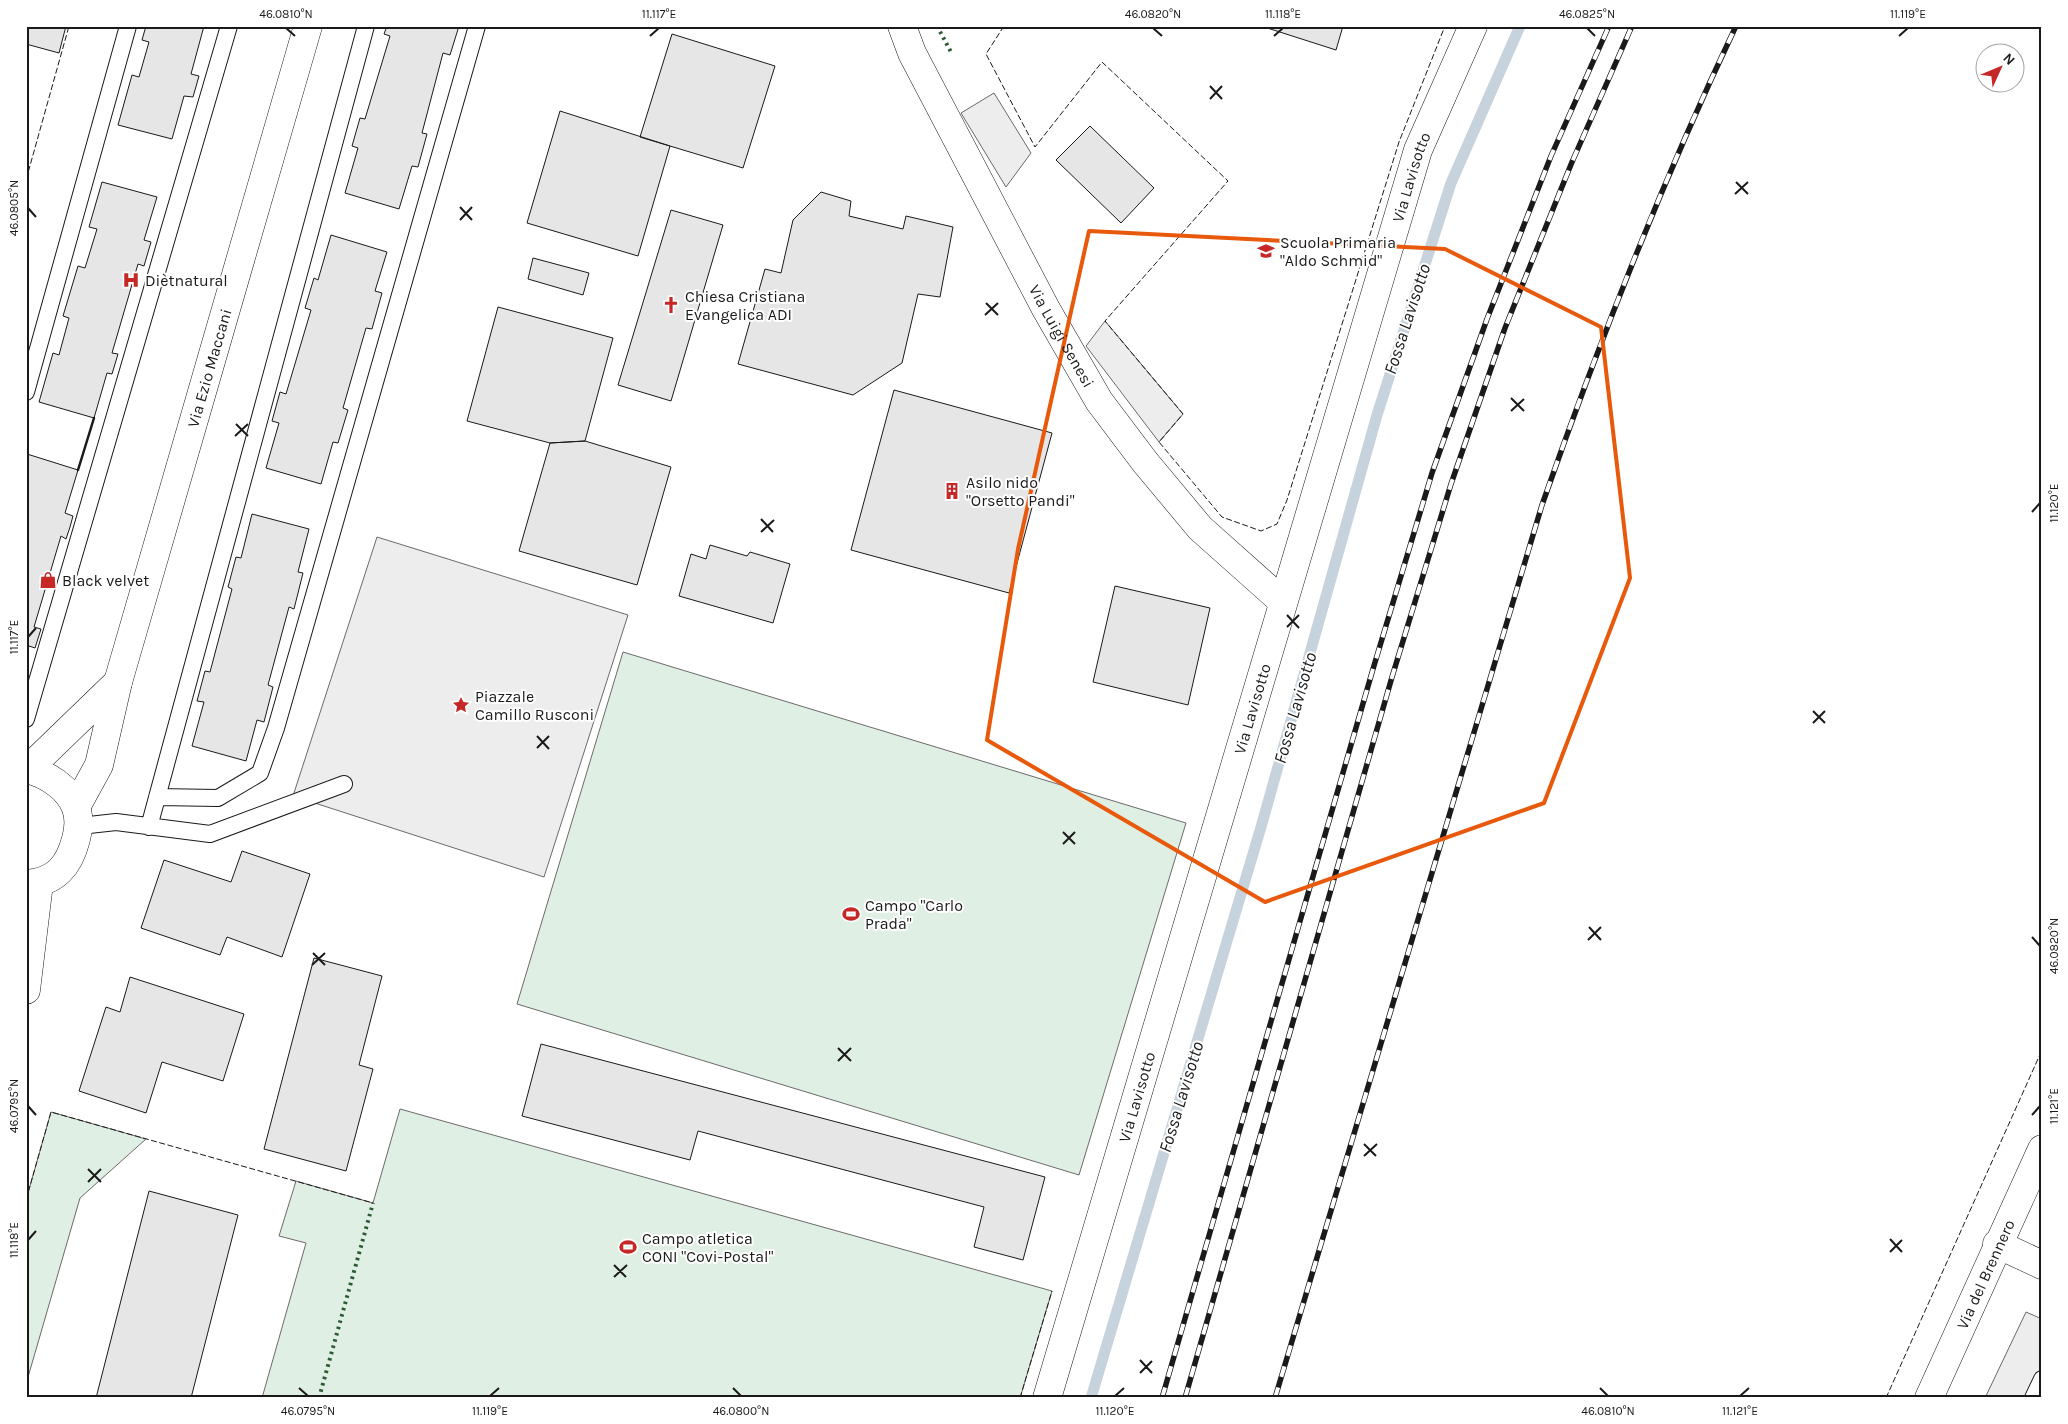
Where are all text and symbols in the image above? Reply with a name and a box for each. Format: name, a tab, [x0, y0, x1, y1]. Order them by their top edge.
text: 46.0810°N	[259, 7, 313, 21]
text: 11.117°E	[642, 7, 676, 21]
text: 46.0820°N	[1125, 7, 1181, 21]
text: 11.118°E	[1265, 7, 1301, 21]
text: 46.0825°N	[1559, 7, 1615, 21]
text: 11.119°E	[1890, 7, 1926, 21]
north arrow	[1976, 42, 2026, 92]
text: N	[1999, 50, 2019, 69]
street label: Via Lavisotto	[1388, 129, 1434, 224]
text: 46.0805°N	[7, 180, 21, 236]
place label: Scuola Primaria "Aldo Schmid"	[1280, 233, 1396, 270]
school or university icon: Scuola Primaria "Aldo Schmid"	[1256, 241, 1276, 261]
water label: Fossa Lavisotto	[1379, 261, 1435, 377]
hospital icon: Diètnatural	[121, 270, 141, 290]
place label: Diètnatural	[145, 271, 228, 290]
street label: Via Luigi Senesi	[1025, 281, 1099, 391]
place label: Chiesa Cristiana Evangelica ADI	[685, 287, 805, 324]
church icon: Chiesa Cristiana Evangelica ADI	[661, 295, 681, 315]
street label: Via Ezio Maccani	[183, 306, 235, 429]
place label: Asilo nido "Orsetto Pandi"	[966, 473, 1075, 510]
building icon: Asilo nido "Orsetto Pandi"	[942, 481, 962, 501]
text: 11.120°E	[2047, 484, 2061, 522]
shop icon: Black velvet	[38, 570, 58, 590]
place label: Black velvet	[62, 571, 149, 590]
text: 11.117°E	[7, 620, 21, 654]
water label: Fossa Lavisotto	[1269, 650, 1321, 766]
street label: Via Lavisotto	[1229, 661, 1274, 756]
place label: Piazzale Camillo Rusconi	[475, 687, 594, 724]
place icon: Piazzale Camillo Rusconi	[451, 695, 471, 715]
place label: Campo "Carlo Prada"	[865, 896, 963, 933]
sports icon: Campo "Carlo Prada"	[841, 904, 861, 924]
text: 46.0820°N	[2047, 918, 2061, 974]
water label: Fossa Lavisotto	[1154, 1039, 1208, 1155]
street label: Via Lavisotto	[1114, 1049, 1159, 1145]
text: 46.0795°N	[7, 1079, 21, 1133]
text: 11.121°E	[2047, 1088, 2061, 1124]
street label: Via del Brennero	[1952, 1216, 2018, 1332]
text: 11.118°E	[7, 1222, 21, 1258]
place label: Campo atletica CONI "Covi-Postal"	[642, 1229, 773, 1266]
sports icon: Campo atletica CONI "Covi-Postal"	[618, 1237, 638, 1257]
text: 46.0795°N	[281, 1404, 335, 1418]
text: 11.119°E	[472, 1404, 508, 1418]
text: 46.0800°N	[713, 1404, 769, 1418]
text: 11.120°E	[1096, 1404, 1134, 1418]
text: 46.0810°N	[1581, 1404, 1635, 1418]
text: 11.121°E	[1722, 1404, 1758, 1418]

